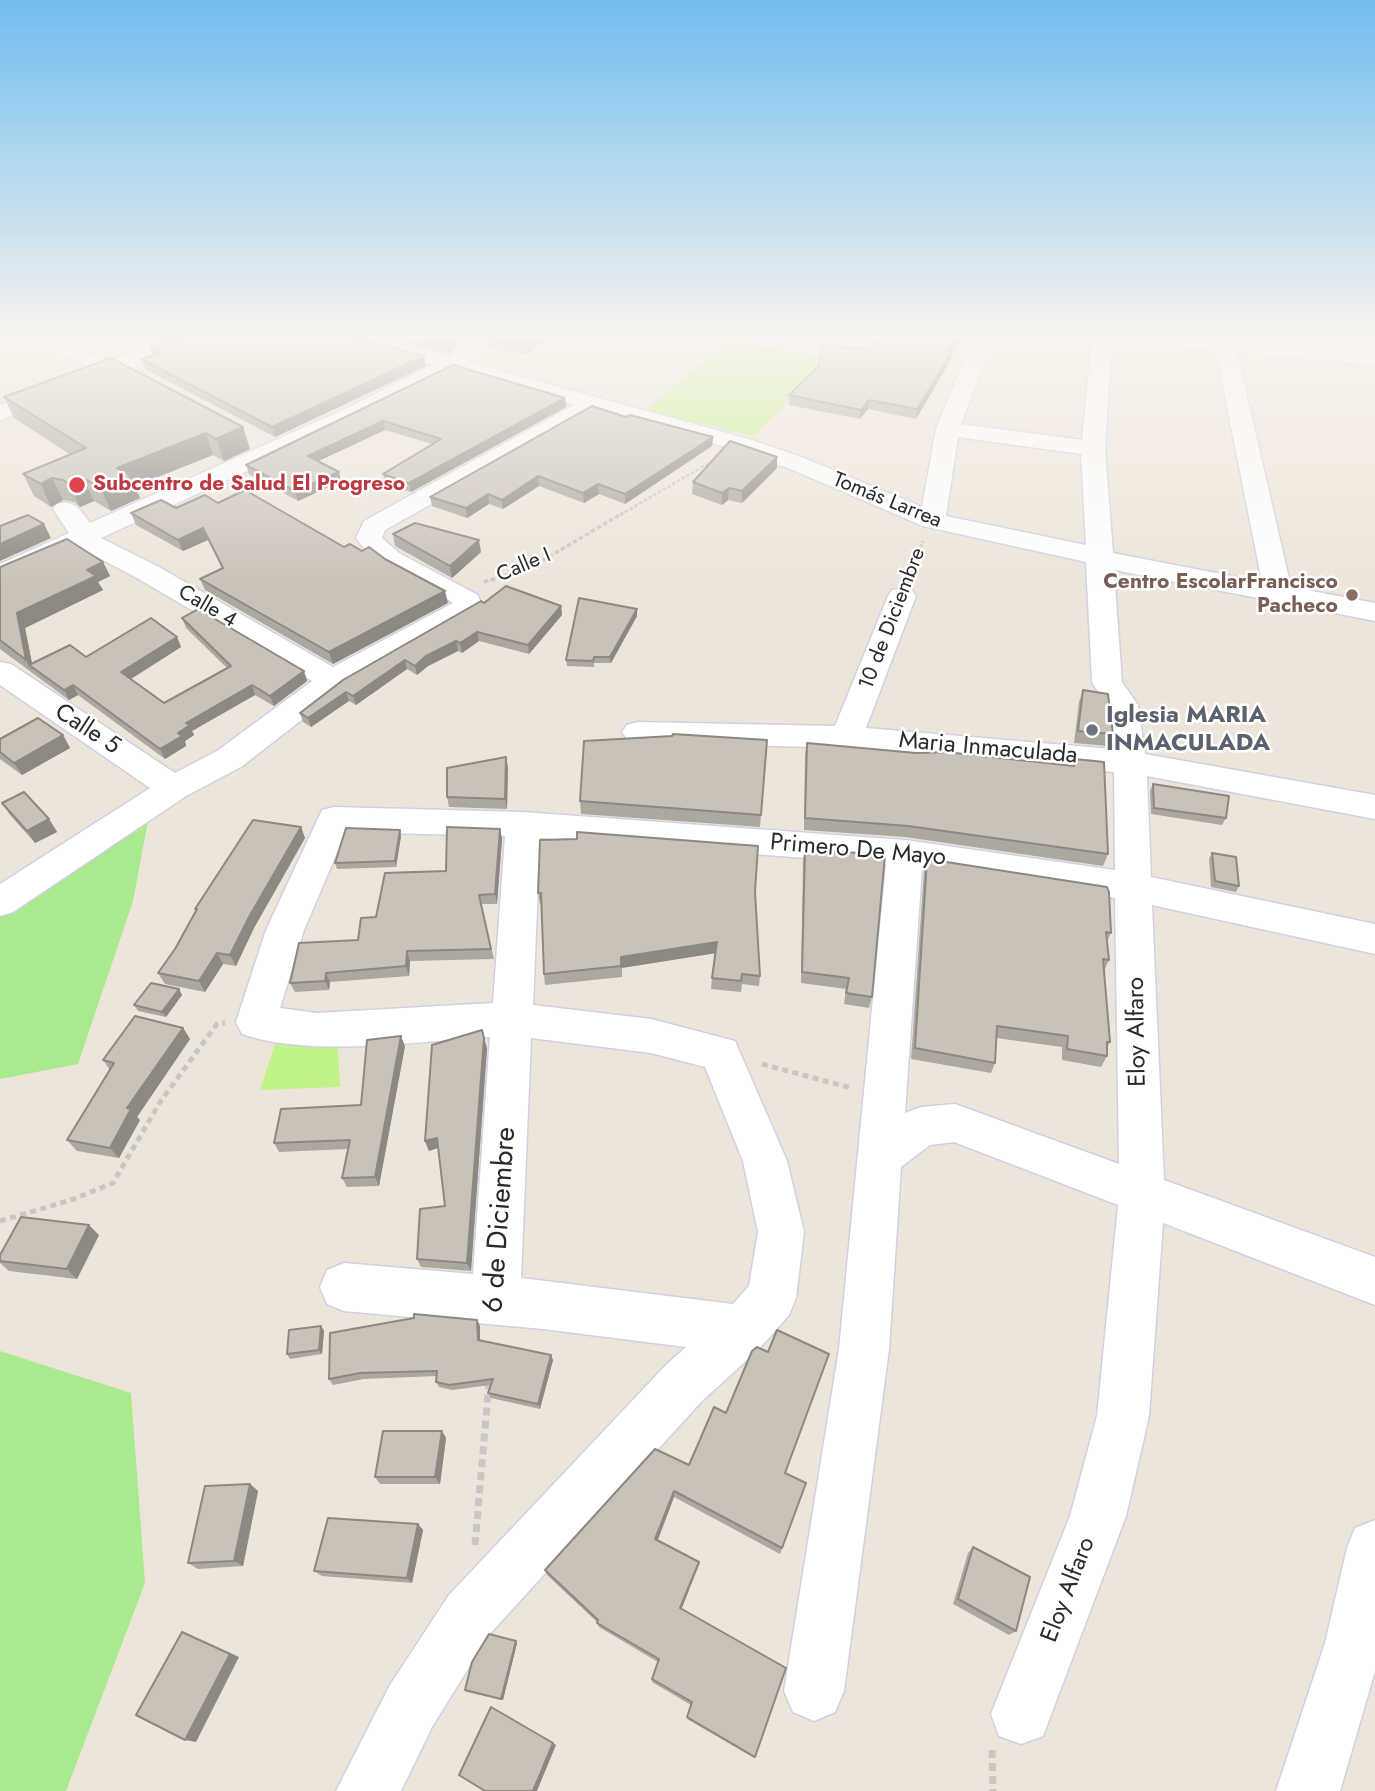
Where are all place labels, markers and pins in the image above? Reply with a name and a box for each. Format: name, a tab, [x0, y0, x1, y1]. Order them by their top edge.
place label: Subcentro de Salud El Progreso	[93, 472, 405, 498]
marker: Subcentro de Salud El Progreso	[67, 475, 87, 495]
place label: Centro EscolarFrancisco Pacheco	[1103, 570, 1338, 620]
marker: Centro EscolarFrancisco Pacheco	[1344, 587, 1360, 603]
place label: Iglesia MARIA INMACULADA	[1106, 702, 1270, 758]
marker: Iglesia MARIA INMACULADA	[1084, 722, 1100, 738]

